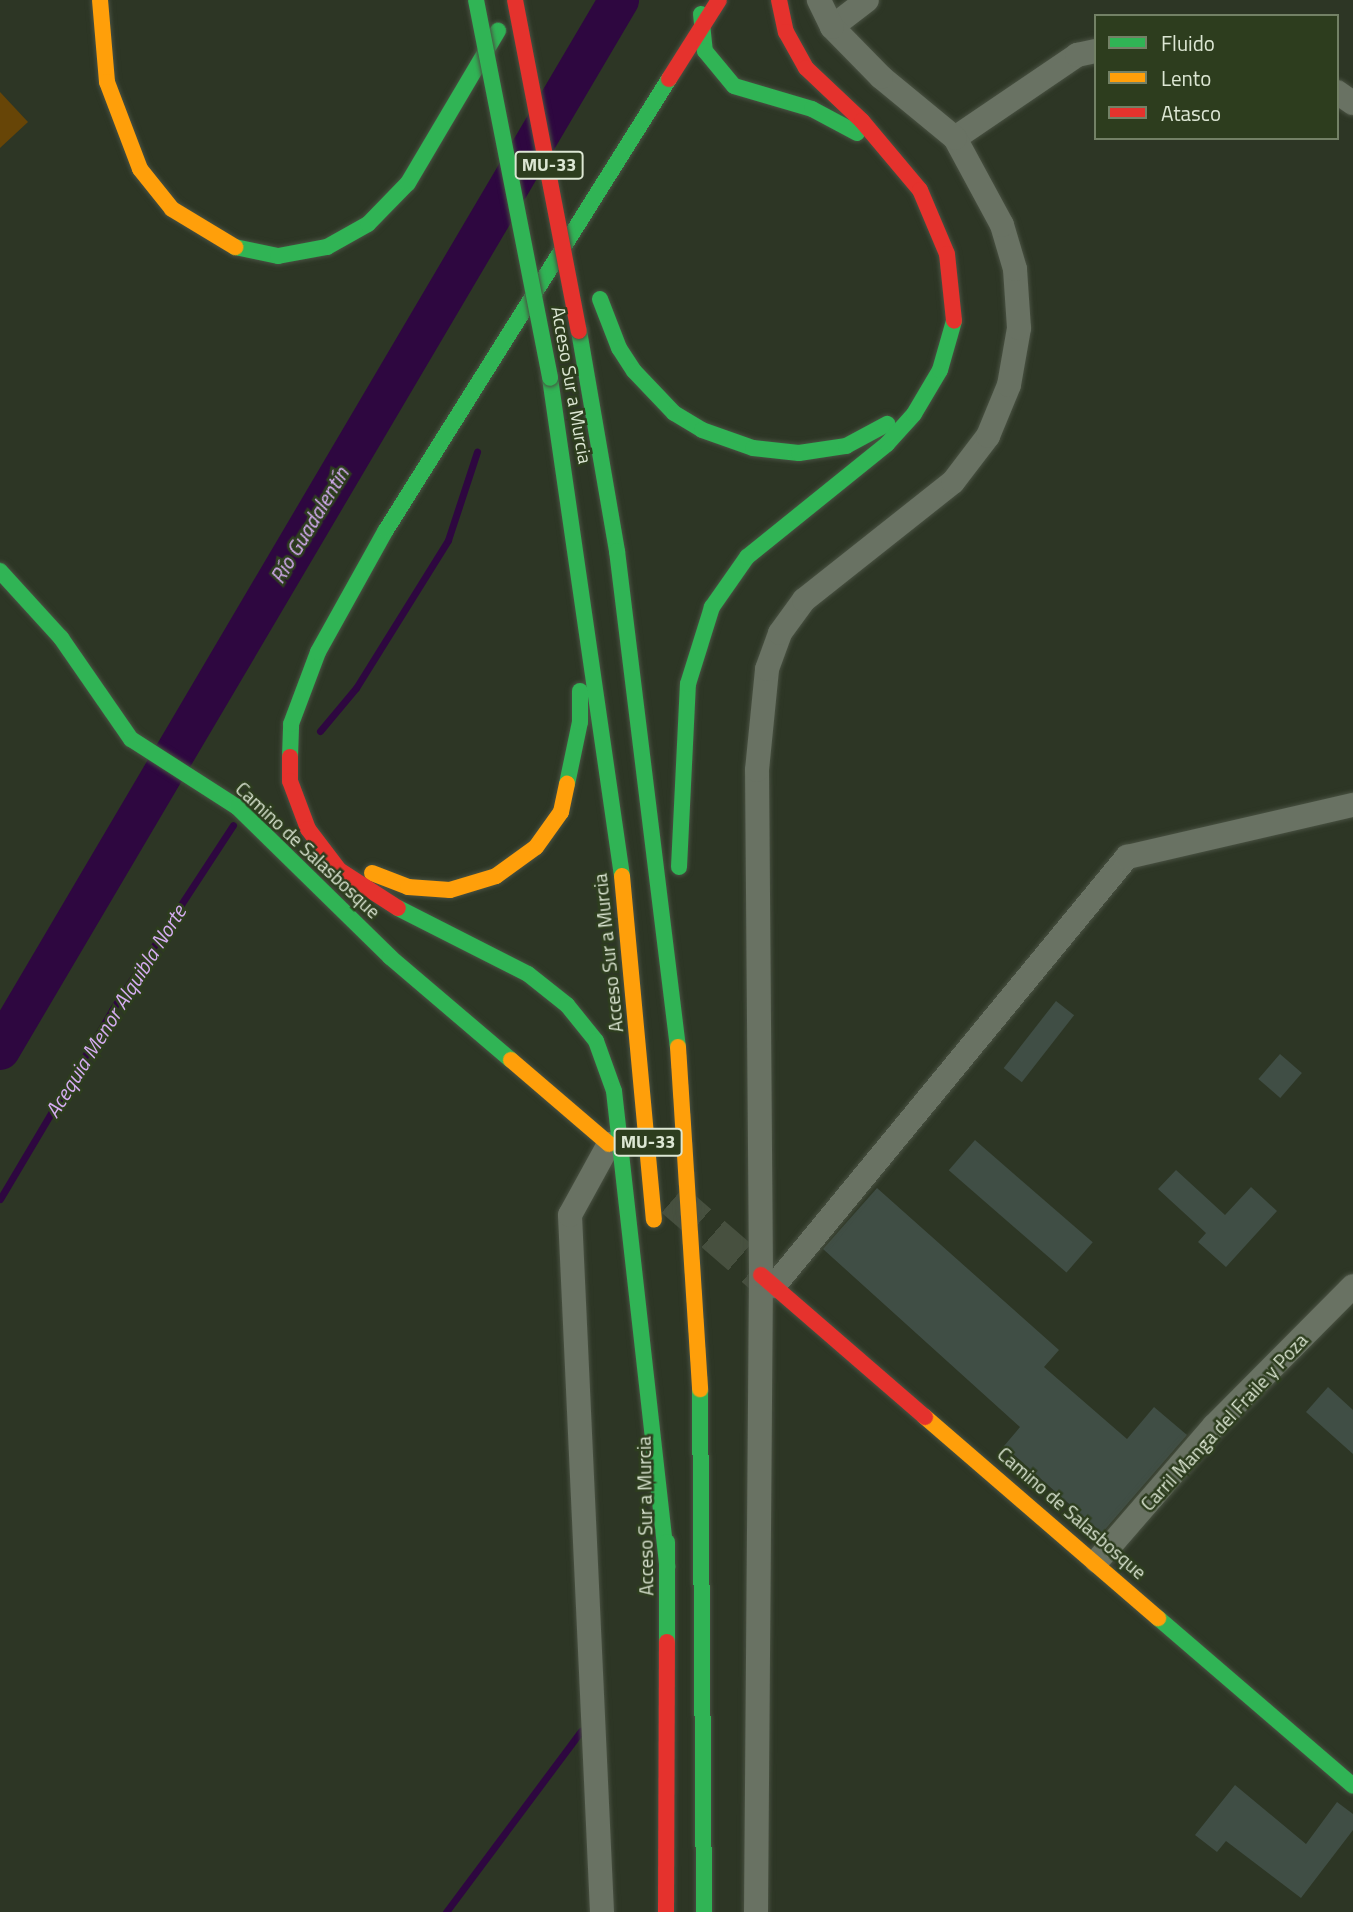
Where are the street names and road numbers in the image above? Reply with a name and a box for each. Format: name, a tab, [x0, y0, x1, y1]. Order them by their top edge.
road number: MU-33	[514, 150, 584, 180]
street label: Acceso Sur a Murcia	[547, 305, 597, 465]
street label: Camino de Salasbosque	[231, 777, 385, 923]
street label: Acceso Sur a Murcia	[588, 873, 628, 1033]
road number: MU-33	[613, 1128, 683, 1156]
street label: Carril Manga del Fraile y Poza	[1136, 1329, 1312, 1515]
street label: Acceso Sur a Murcia	[632, 1436, 658, 1596]
street label: Camino de Salasbosque	[993, 1442, 1151, 1584]

